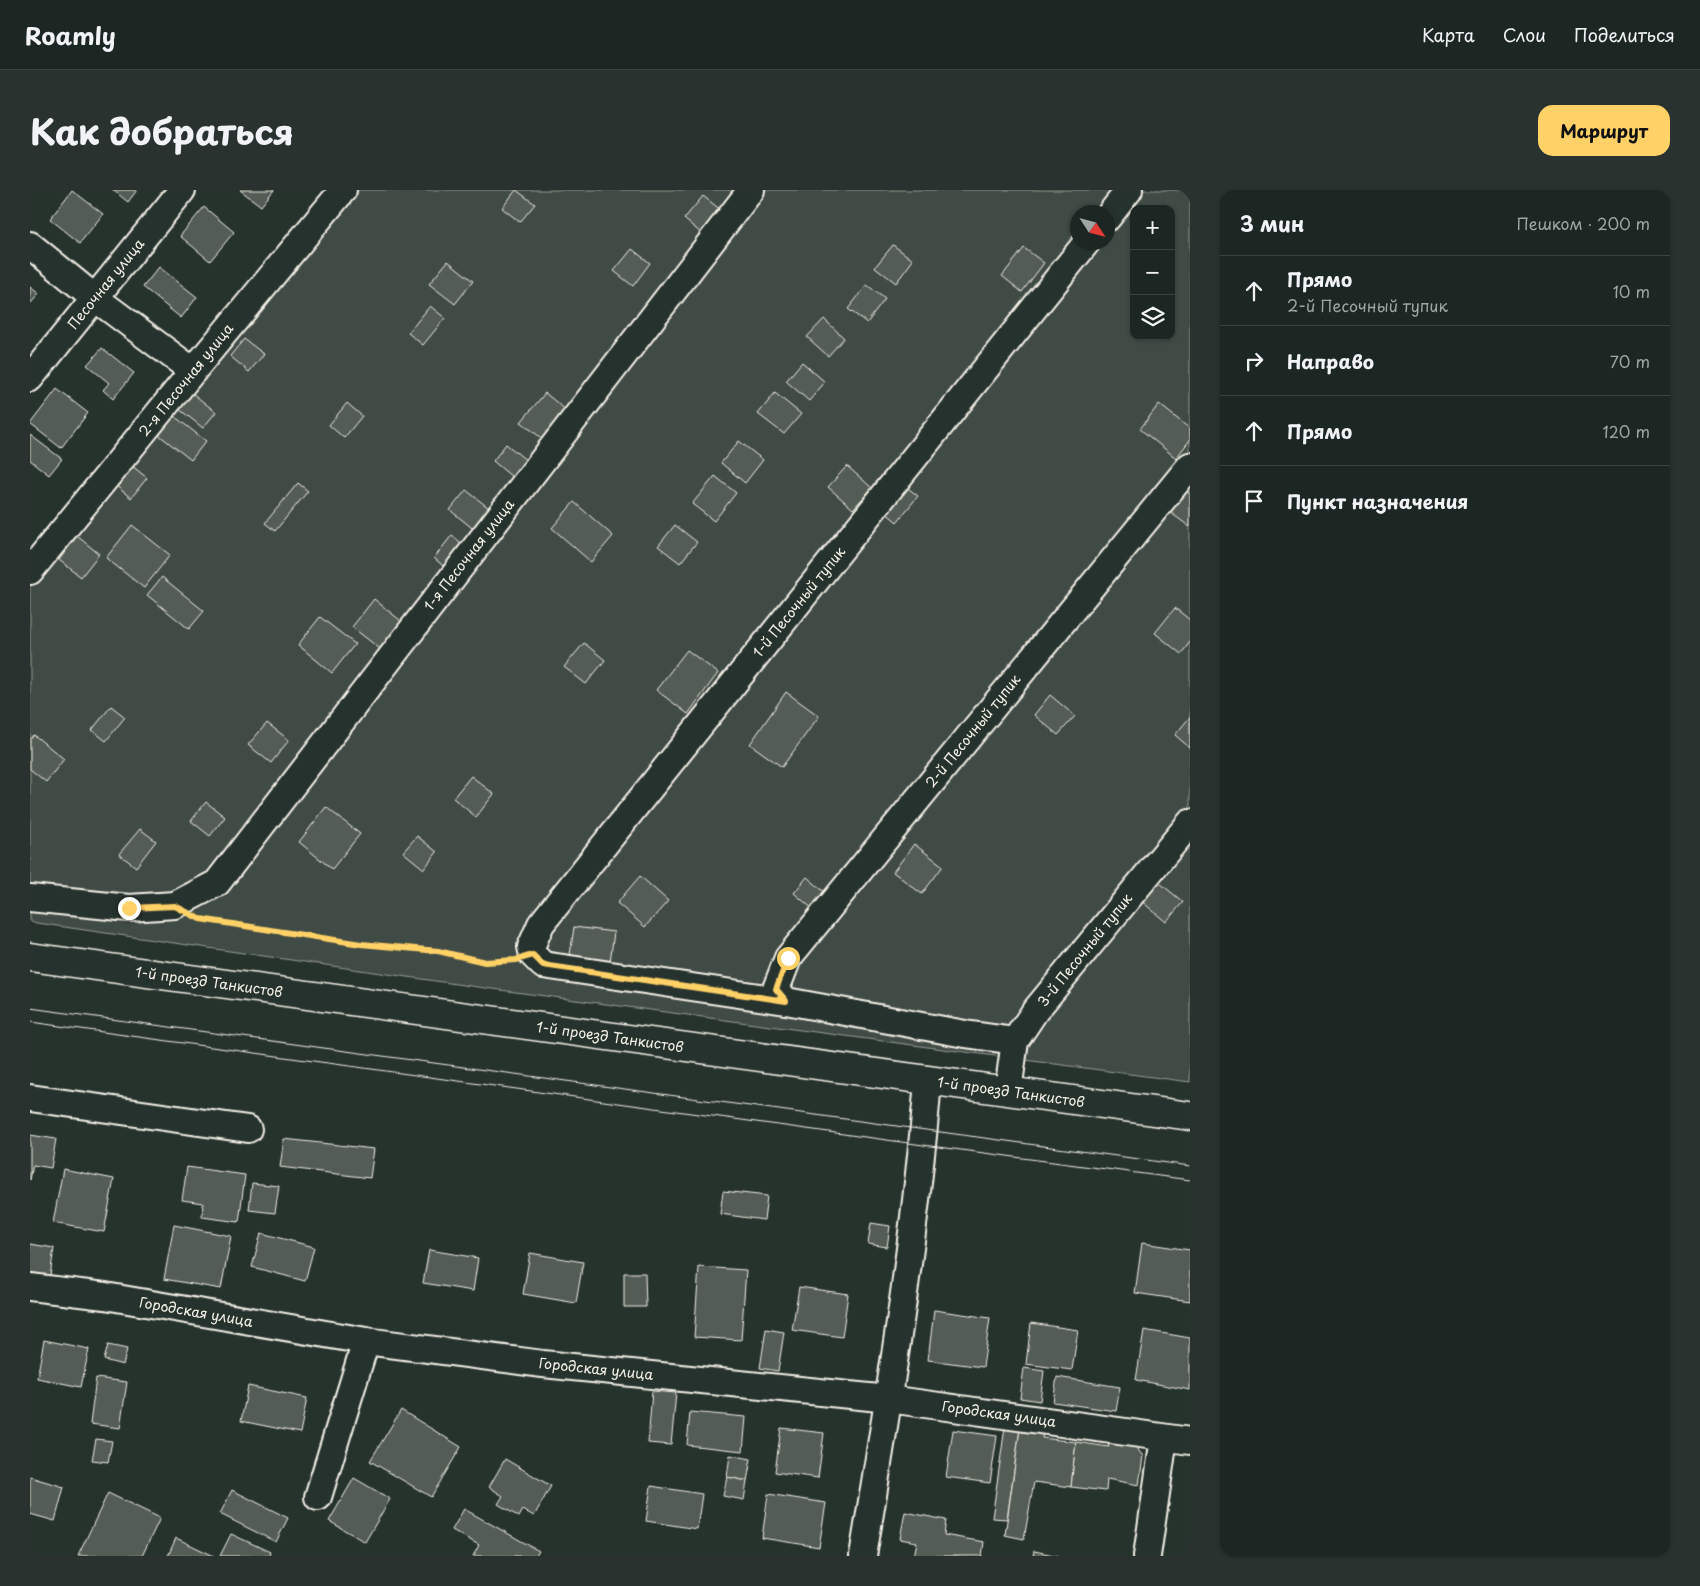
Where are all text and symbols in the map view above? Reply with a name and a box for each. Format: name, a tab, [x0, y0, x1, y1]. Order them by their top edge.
text: Roamly	[25, 17, 116, 53]
text: Карта	[1422, 21, 1475, 48]
text: Слои	[1503, 21, 1546, 48]
text: Поделиться	[1574, 21, 1675, 48]
text: Как добраться	[30, 104, 294, 157]
button: Маршрут	[1538, 105, 1670, 156]
north arrow	[1070, 205, 1115, 250]
map controls	[1130, 205, 1175, 340]
button: +	[1130, 205, 1175, 250]
text: 3 мин	[1240, 207, 1304, 239]
text: Пешком · 200 m	[1516, 211, 1650, 235]
street label: Песочная улица	[62, 234, 149, 334]
button: −	[1130, 250, 1175, 295]
text: Прямо	[1287, 265, 1352, 293]
icon: ahead	[1240, 277, 1268, 305]
text: 10 m	[1613, 279, 1650, 303]
text: 2-й Песочный тупик	[1287, 293, 1448, 317]
button: layers	[1130, 295, 1175, 340]
street label: 2-я Песочная улица	[133, 319, 238, 441]
icon: right	[1240, 347, 1268, 375]
text: Направо	[1287, 347, 1374, 375]
text: 70 m	[1610, 349, 1650, 373]
icon: ahead	[1240, 417, 1268, 445]
text: Прямо	[1287, 417, 1352, 445]
text: 120 m	[1603, 419, 1650, 443]
icon: arrive	[1240, 487, 1268, 515]
text: Пункт назначения	[1287, 487, 1468, 515]
street label: 1-я Песочная улица	[418, 494, 519, 615]
street label: 1-й Песочный тупик	[747, 541, 850, 662]
street label: 2-й Песочный тупик	[920, 669, 1025, 792]
street label: 3-й Песочный тупик	[1032, 888, 1137, 1011]
route end	[118, 897, 141, 920]
route start	[777, 947, 800, 970]
street label: 1-й проезд Танкистов	[134, 961, 284, 1002]
street label: 1-й проезд Танкистов	[535, 1016, 685, 1057]
street label: 1-й проезд Танкистов	[936, 1071, 1086, 1112]
street label: Городская улица	[138, 1291, 255, 1332]
street label: Городская улица	[538, 1352, 655, 1385]
street label: Городская улица	[941, 1395, 1058, 1432]

